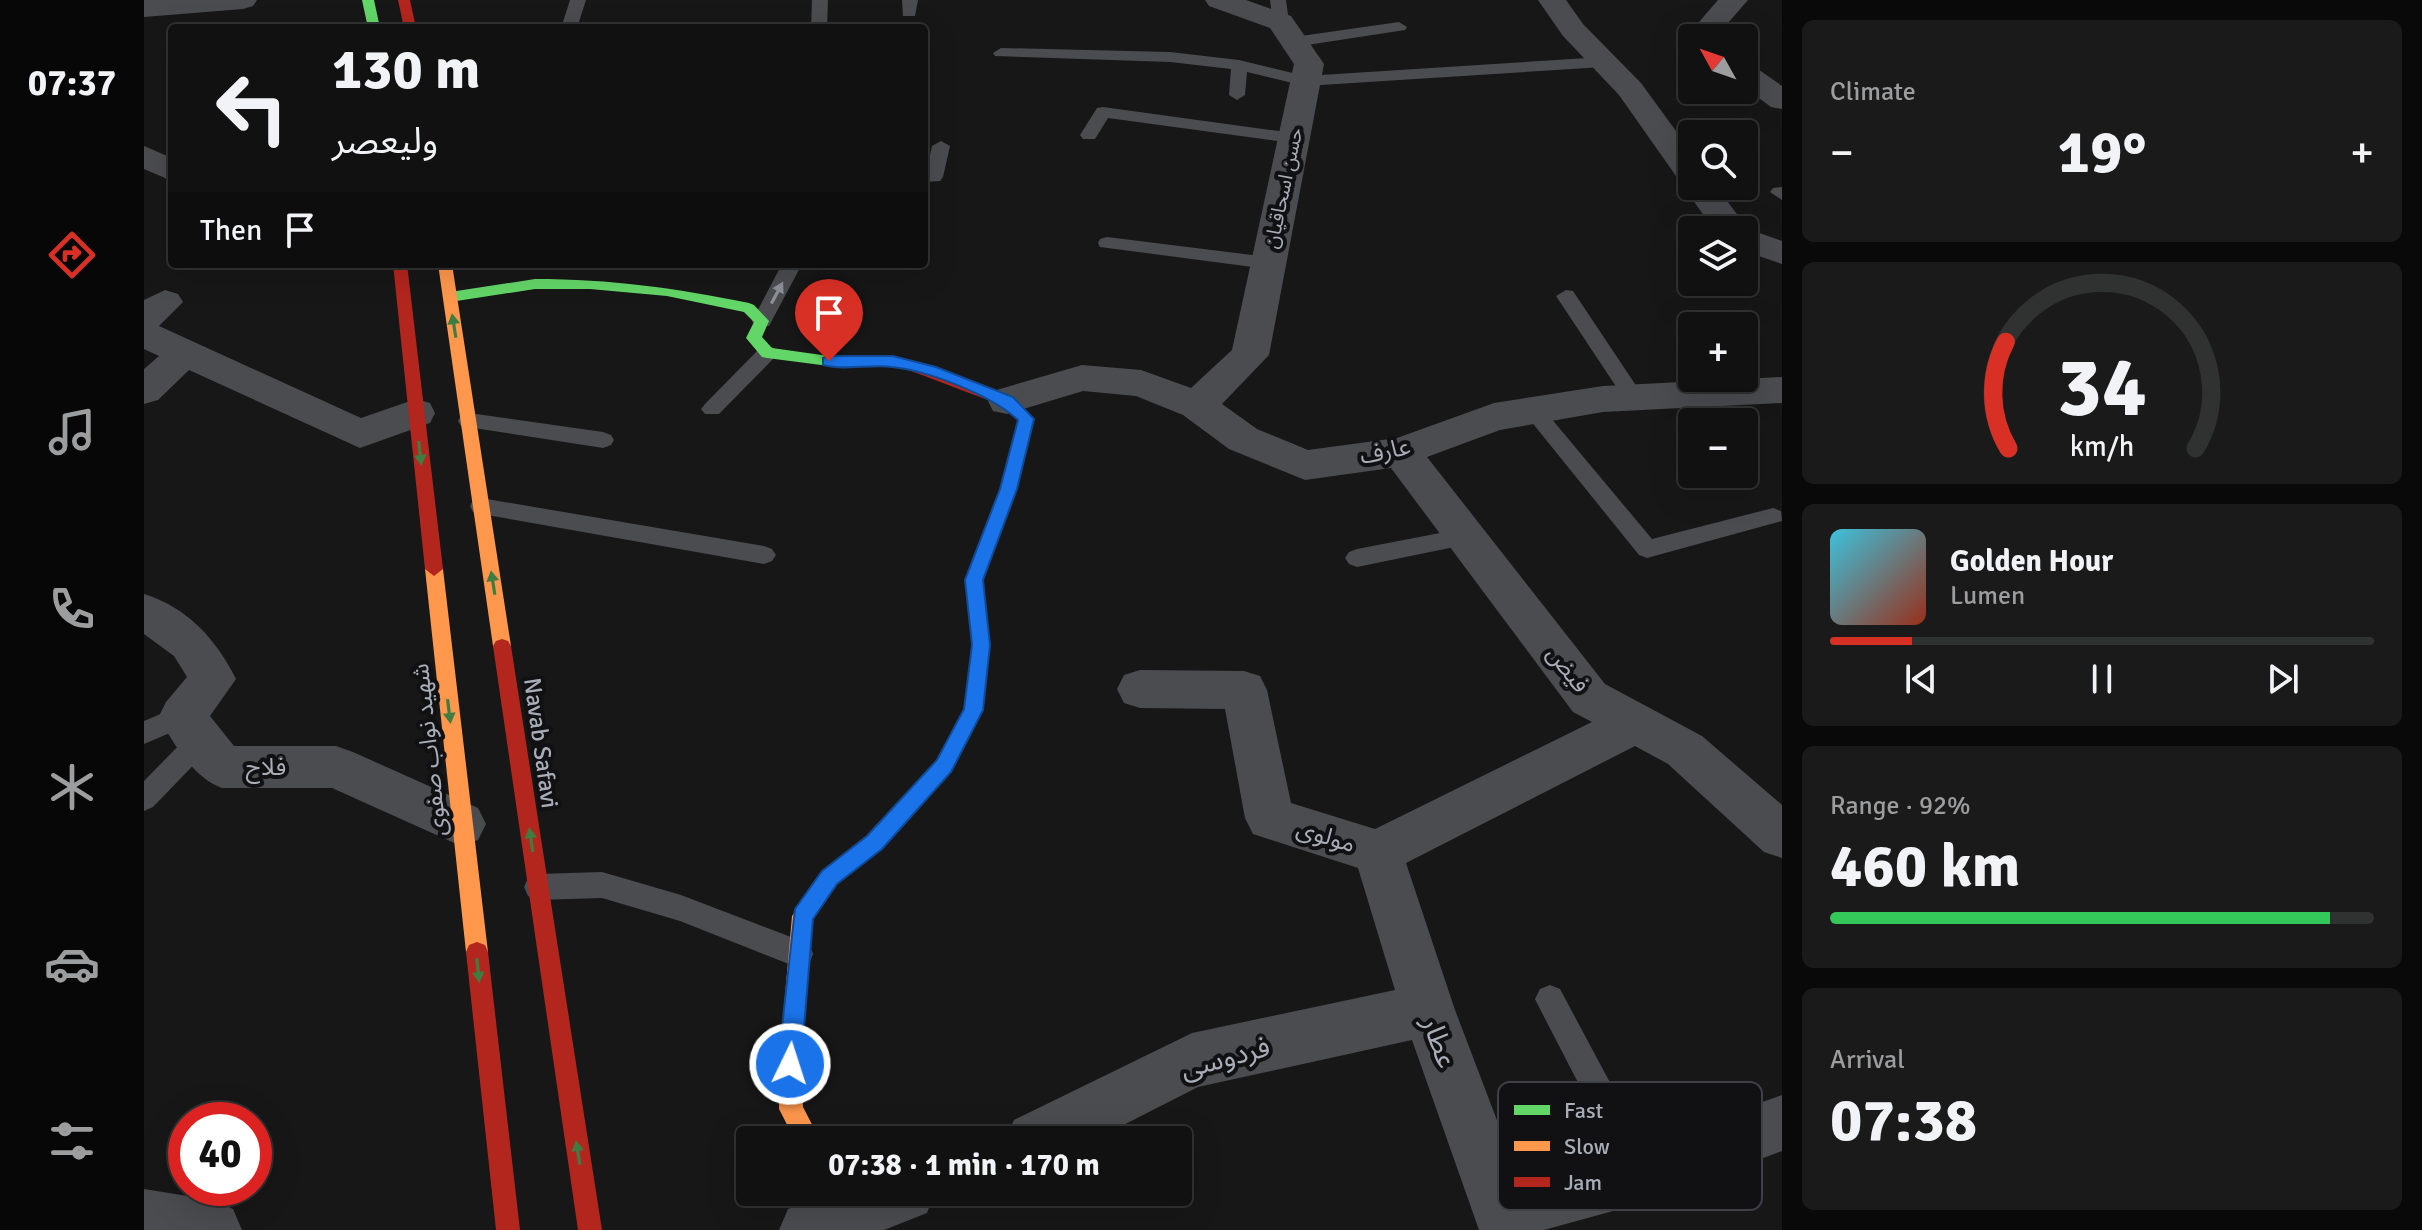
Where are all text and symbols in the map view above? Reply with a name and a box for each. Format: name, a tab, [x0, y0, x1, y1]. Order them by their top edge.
north arrow	[1678, 24, 1758, 104]
map controls	[1678, 24, 1758, 488]
text: 130 m	[332, 35, 480, 104]
icon: left	[200, 56, 304, 160]
text: 07:37	[28, 61, 116, 106]
text: Climate	[1830, 76, 1916, 108]
text: 19°	[2058, 116, 2146, 190]
text: ولیعصر	[332, 119, 438, 164]
button: search	[1678, 120, 1758, 200]
street label: حسن اسحاقیان	[1259, 125, 1308, 251]
text: −	[1830, 126, 1854, 180]
text: +	[2350, 126, 2374, 180]
icon: arrive	[278, 208, 322, 252]
text: Then	[200, 212, 262, 249]
button: layers	[1678, 216, 1758, 296]
icon: directions	[44, 227, 100, 283]
pin	[795, 279, 863, 361]
one-way arrow	[771, 281, 784, 304]
icon: arrive	[807, 291, 851, 335]
button: +	[1678, 312, 1758, 392]
one-way arrow	[447, 313, 460, 338]
text: 34	[2057, 337, 2147, 439]
icon: music	[44, 404, 100, 460]
button: −	[1678, 408, 1758, 488]
text: km/h	[2070, 429, 2134, 464]
street label: عارف	[1357, 431, 1413, 471]
one-way arrow	[414, 441, 427, 466]
text: Golden Hour	[1950, 543, 2113, 580]
one-way arrow	[486, 570, 499, 595]
text: Lumen	[1950, 580, 2025, 612]
icon: phone	[44, 581, 100, 637]
street label: فیض	[1540, 639, 1596, 699]
icon: previous	[1899, 657, 1943, 701]
icon: pause	[2080, 657, 2124, 701]
icon: next	[2261, 657, 2305, 701]
street label: شهید نواب صفوی	[405, 662, 453, 838]
street label: Navab Safavi	[517, 676, 565, 810]
one-way arrow	[442, 699, 455, 724]
street label: فلاح	[246, 752, 286, 784]
icon: climate	[44, 759, 100, 815]
text: Range · 92%	[1830, 790, 1971, 822]
street label: مولوی	[1293, 813, 1359, 859]
one-way arrow	[524, 827, 537, 852]
text: 460 km	[1830, 830, 2020, 904]
icon: car	[44, 936, 100, 992]
one-way arrow	[471, 958, 484, 983]
street label: عطار	[1414, 1011, 1464, 1073]
position arrow	[748, 1022, 832, 1106]
street label: فردوسی	[1177, 1030, 1274, 1086]
text: Arrival	[1830, 1044, 1905, 1076]
legend	[1498, 1082, 1762, 1210]
text: 07:38	[1830, 1084, 1977, 1158]
text: Fast	[1564, 1097, 1604, 1124]
speed limit sign: 40	[168, 1102, 272, 1206]
icon: filters	[44, 1113, 100, 1169]
text: Slow	[1564, 1133, 1610, 1160]
one-way arrow	[571, 1140, 584, 1165]
text: 07:38 · 1 min · 170 m	[828, 1147, 1100, 1184]
text: Jam	[1564, 1169, 1602, 1196]

